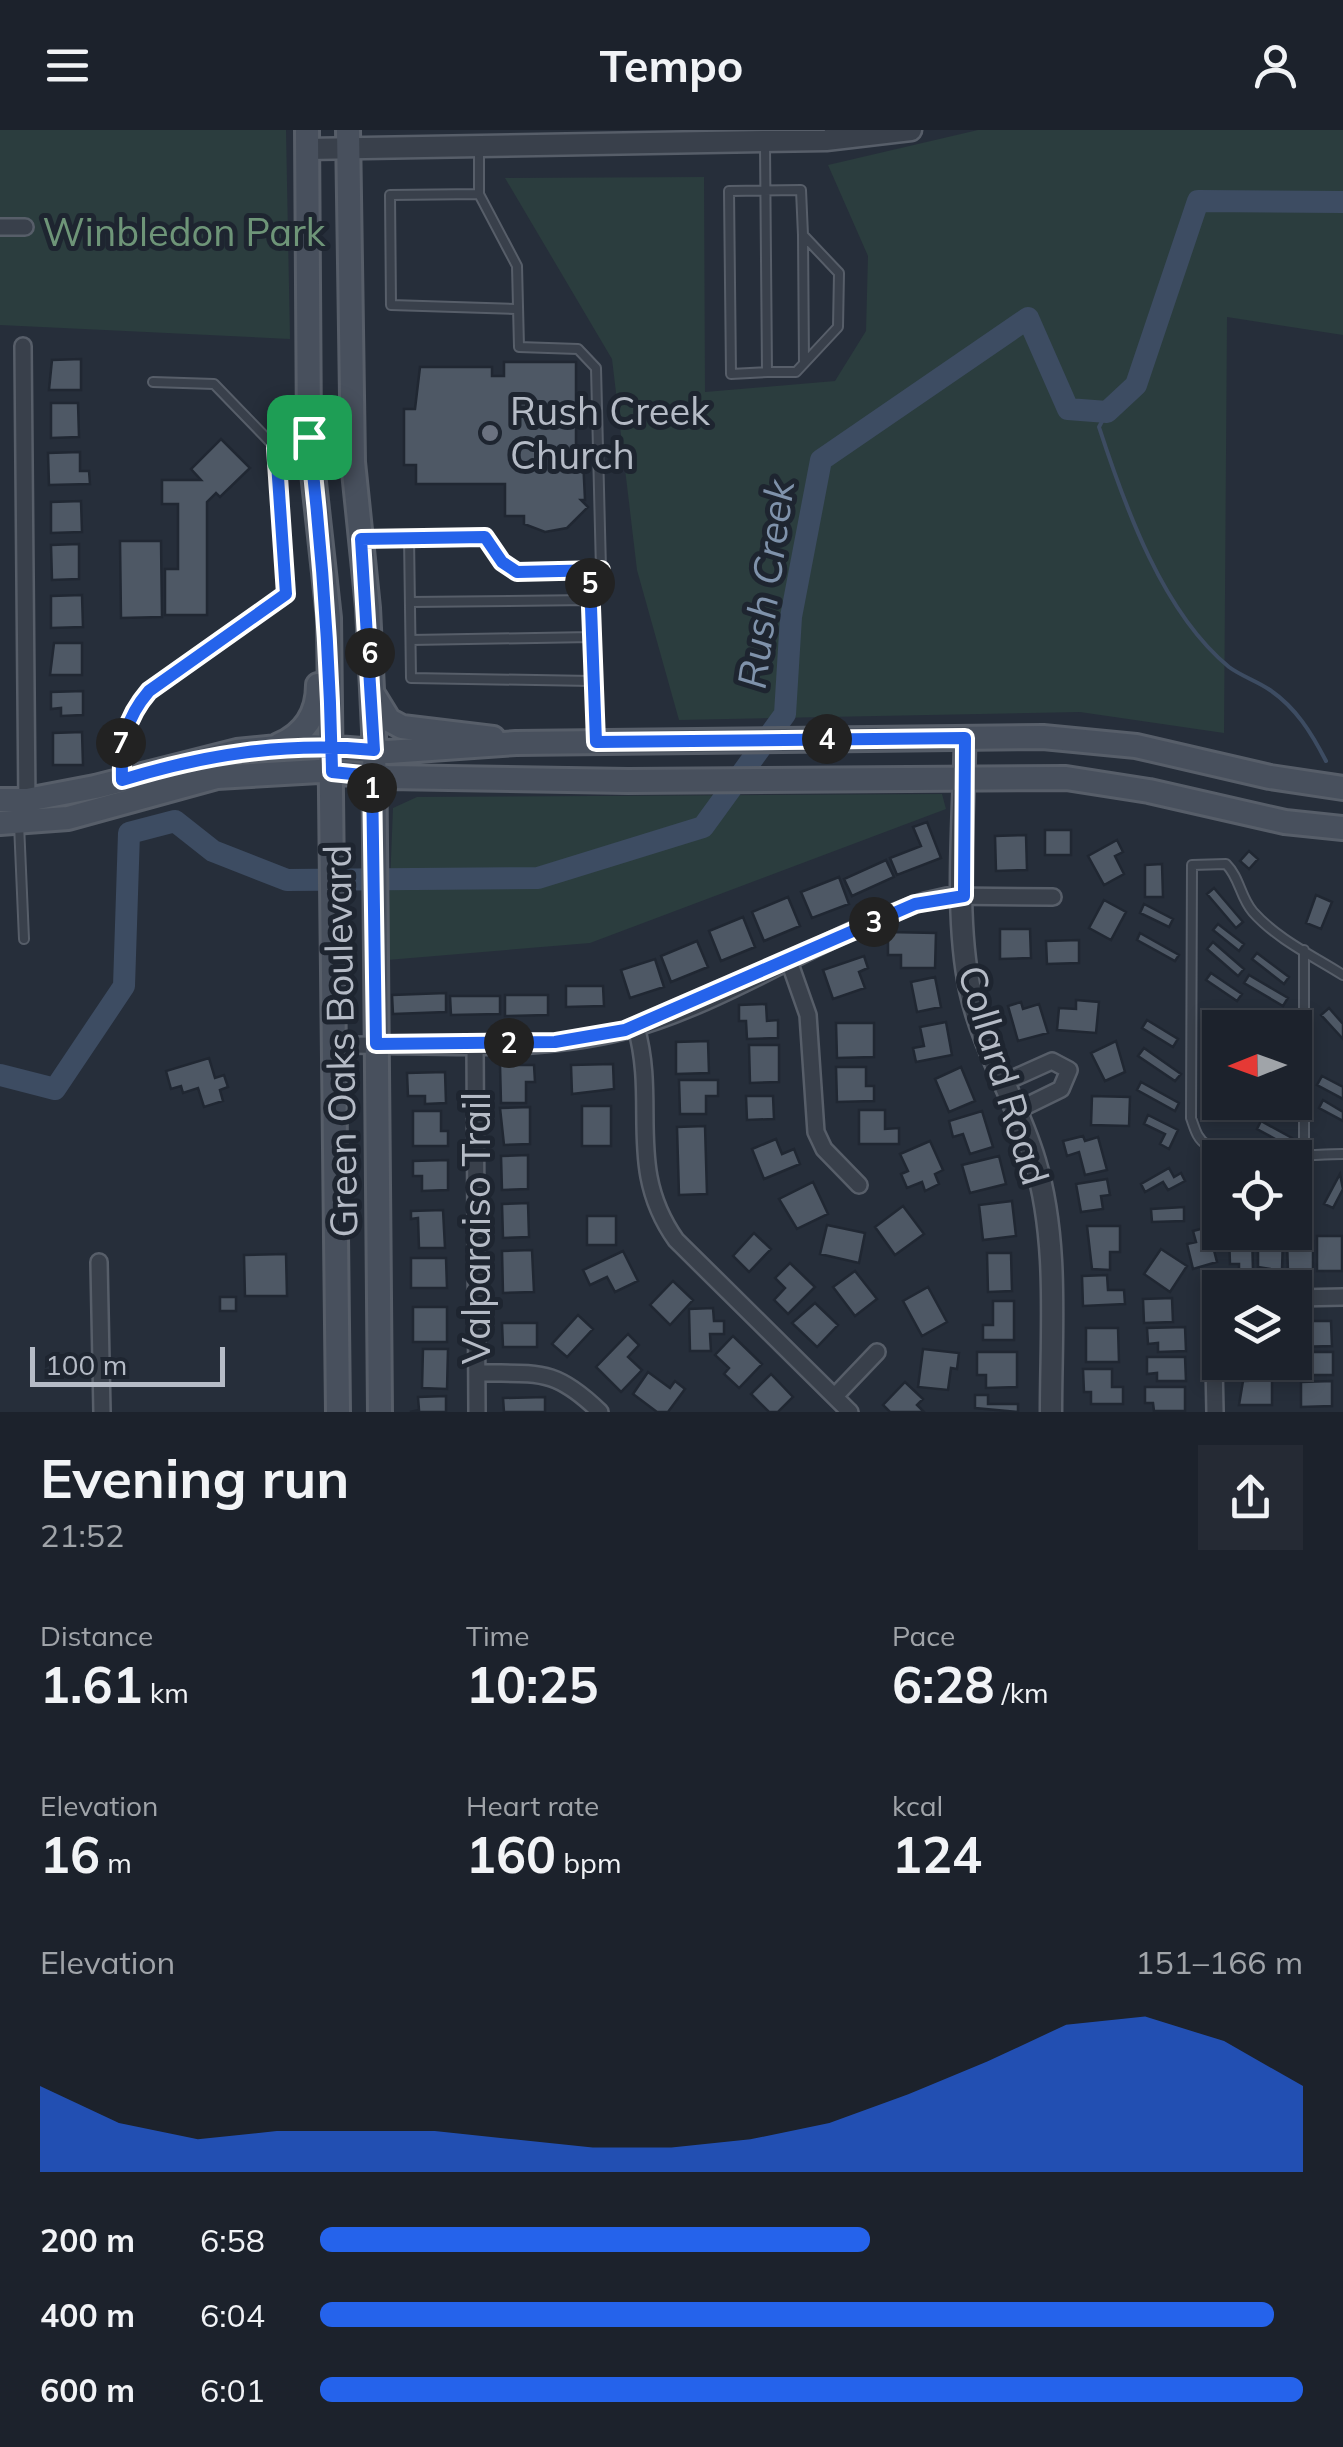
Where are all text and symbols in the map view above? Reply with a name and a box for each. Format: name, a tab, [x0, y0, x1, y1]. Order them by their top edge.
text: Tempo	[599, 37, 744, 93]
icon: menu	[40, 38, 95, 93]
icon: person	[1248, 38, 1303, 93]
park label: Winbledon Park	[43, 208, 326, 256]
place label: Rush Creek Church	[510, 387, 710, 479]
pin	[267, 395, 352, 480]
icon: arrive	[282, 410, 337, 465]
marker: Rush Creek Church	[479, 422, 501, 444]
water label: Rush Creek	[726, 475, 805, 692]
pin: 5	[565, 558, 615, 608]
text: 5	[582, 565, 598, 600]
pin: 6	[345, 628, 395, 678]
text: 6	[362, 635, 378, 670]
pin: 4	[802, 714, 852, 764]
pin: 7	[96, 718, 146, 768]
text: 4	[819, 721, 835, 756]
text: 7	[113, 725, 129, 760]
pin: 1	[347, 763, 397, 813]
text: 1	[364, 770, 380, 805]
street label: Green Oaks Boulevard	[313, 844, 367, 1238]
pin: 3	[849, 897, 899, 947]
text: 3	[866, 904, 882, 939]
street label: Collard Road	[948, 960, 1060, 1190]
north arrow	[1202, 1010, 1312, 1120]
map controls	[1202, 1010, 1312, 1380]
pin: 2	[484, 1018, 534, 1068]
text: 2	[501, 1025, 517, 1060]
street label: Valparaiso Trail	[452, 1092, 500, 1364]
button: locate	[1202, 1140, 1312, 1250]
button: layers	[1202, 1270, 1312, 1380]
scale bar	[30, 1342, 225, 1386]
text: 100 m	[45, 1347, 127, 1382]
text: Evening run	[40, 1443, 349, 1512]
button: share	[1198, 1445, 1303, 1550]
text: 21:52	[40, 1515, 124, 1555]
text: Distance	[40, 1618, 153, 1653]
text: Time	[466, 1618, 529, 1653]
text: Pace	[892, 1618, 955, 1653]
text: 1.61	[40, 1653, 142, 1716]
text: 10:25	[466, 1653, 598, 1716]
text: 6:28	[892, 1653, 994, 1716]
text: km	[142, 1675, 189, 1710]
text: /km	[994, 1675, 1049, 1710]
text: Elevation	[40, 1788, 158, 1823]
text: Heart rate	[466, 1788, 599, 1823]
text: kcal	[892, 1788, 943, 1823]
text: 16	[40, 1823, 100, 1886]
text: 160	[466, 1823, 556, 1886]
text: 124	[892, 1823, 982, 1886]
text: m	[100, 1845, 132, 1880]
text: bpm	[556, 1845, 622, 1880]
text: Elevation	[40, 1942, 175, 1982]
text: 151–166 m	[1135, 1942, 1303, 1982]
text: 200 m	[40, 2220, 135, 2260]
text: 6:58	[200, 2220, 265, 2260]
text: 400 m	[40, 2295, 135, 2335]
text: 6:04	[200, 2295, 265, 2335]
text: 600 m	[40, 2370, 135, 2410]
text: 6:01	[200, 2370, 265, 2410]

